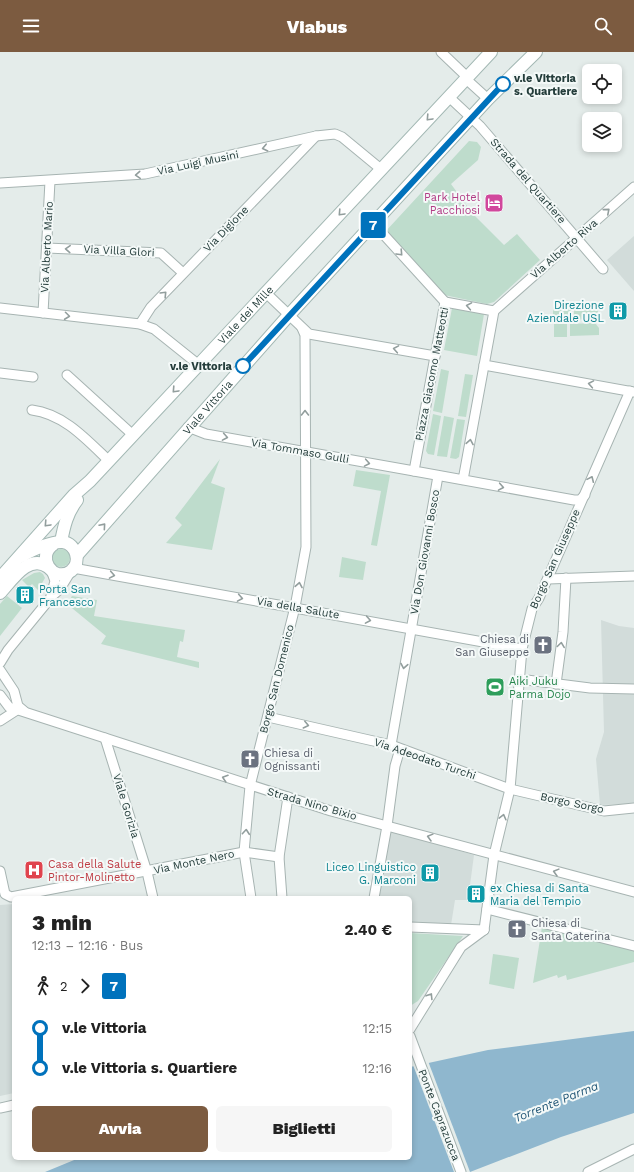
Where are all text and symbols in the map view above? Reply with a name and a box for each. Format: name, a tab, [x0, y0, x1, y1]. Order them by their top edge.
icon: menu	[20, 15, 42, 37]
icon: search	[592, 15, 614, 37]
text: Viabus	[287, 16, 347, 37]
map controls	[582, 64, 622, 152]
button: locate	[582, 64, 622, 104]
place label: v.le Vittoria s. Quartiere	[513, 72, 578, 98]
marker: v.le Vittoria s. Quartiere	[495, 76, 511, 92]
button: layers	[582, 112, 622, 152]
one-way arrow	[426, 113, 434, 121]
street label: Strada del Quartiere	[487, 136, 569, 226]
one-way arrow	[262, 144, 268, 152]
street label: Via Luigi Musini	[156, 148, 240, 178]
one-way arrow	[135, 170, 141, 179]
place label: Park Hotel Pacchiosi	[424, 191, 481, 217]
hotel icon: Park Hotel Pacchiosi	[483, 192, 505, 214]
street label: Via Alberto Mario	[38, 201, 56, 293]
street label: Via Digione	[201, 203, 251, 255]
one-way arrow	[338, 208, 346, 216]
one-way arrow	[602, 208, 610, 215]
line badge: 7	[360, 212, 386, 238]
street label: Via Alberto Riva	[528, 216, 600, 282]
text: 7	[369, 217, 377, 233]
street label: Via Villa Glori	[83, 243, 155, 259]
one-way arrow	[65, 245, 71, 253]
one-way arrow	[395, 248, 403, 256]
street label: Viale dei Mille	[215, 283, 276, 347]
one-way arrow	[159, 291, 167, 299]
place label: Direzione Aziendale USL	[527, 299, 604, 325]
building icon: Direzione Aziendale USL	[607, 300, 629, 322]
one-way arrow	[466, 302, 472, 311]
street label: Piazza Giacomo Matteotti	[413, 306, 451, 442]
one-way arrow	[64, 311, 70, 320]
one-way arrow	[393, 345, 400, 354]
marker: v.le Vittoria	[235, 358, 251, 374]
place label: v.le Vittoria	[169, 360, 233, 373]
street label: Viale Vittoria	[180, 377, 235, 437]
one-way arrow	[588, 380, 594, 389]
one-way arrow	[173, 385, 180, 393]
one-way arrow	[301, 410, 309, 416]
one-way arrow	[222, 433, 228, 441]
street label: Via Tommaso Gulli	[250, 436, 350, 466]
one-way arrow	[465, 439, 473, 445]
one-way arrow	[364, 458, 370, 467]
one-way arrow	[587, 475, 595, 482]
one-way arrow	[498, 482, 504, 491]
street label: Via Don Giovanni Bosco	[408, 488, 442, 616]
street label: Borgo San Giuseppe	[527, 507, 583, 611]
one-way arrow	[45, 520, 52, 527]
one-way arrow	[98, 523, 105, 530]
one-way arrow	[109, 570, 115, 579]
one-way arrow	[294, 582, 303, 588]
place label: Porta San Francesco	[39, 583, 94, 609]
building icon: Porta San Francesco	[14, 584, 36, 606]
one-way arrow	[237, 593, 243, 601]
street label: Via della Salute	[256, 594, 340, 622]
one-way arrow	[365, 615, 371, 624]
street label: Borgo San Domenico	[257, 623, 297, 735]
place label: Chiesa di San Giuseppe	[455, 633, 529, 659]
church icon: Chiesa di San Giuseppe	[532, 634, 554, 656]
one-way arrow	[556, 642, 565, 648]
one-way arrow	[400, 663, 409, 669]
place label: Aiki Juku Parma Dojo	[509, 675, 571, 701]
sports icon: Aiki Juku Parma Dojo	[484, 676, 506, 698]
one-way arrow	[303, 721, 309, 729]
street label: Via Adeodato Turchi	[372, 735, 478, 783]
place label: Chiesa di Ognissanti	[264, 747, 320, 773]
church icon: Chiesa di Ognissanti	[239, 748, 261, 770]
street label: Viale Gorizia	[110, 772, 142, 840]
one-way arrow	[222, 774, 229, 782]
street label: Strada Nino Bixio	[266, 785, 358, 823]
street label: Borgo Sorgo	[539, 790, 605, 816]
one-way arrow	[498, 814, 507, 821]
one-way arrow	[241, 829, 250, 835]
one-way arrow	[427, 834, 434, 842]
street label: Via Monte Nero	[152, 847, 236, 877]
place label: Casa della Salute Pintor-Molinetto	[48, 858, 141, 884]
hospital icon: Casa della Salute Pintor-Molinetto	[23, 859, 45, 881]
place label: Liceo Linguistico G. Marconi	[326, 861, 416, 887]
building icon: Liceo Linguistico G. Marconi	[419, 862, 441, 884]
one-way arrow	[552, 868, 559, 876]
place label: ex Chiesa di Santa Maria del Tempio	[490, 882, 589, 908]
building icon: ex Chiesa di Santa Maria del Tempio	[465, 883, 487, 905]
text: 3 min	[32, 910, 92, 935]
place label: Chiesa di Santa Caterina	[531, 917, 610, 943]
church icon: Chiesa di Santa Caterina	[506, 918, 528, 940]
text: 2.40 €	[345, 921, 392, 939]
text: 12:13 – 12:16 · Bus	[32, 938, 143, 953]
icon: walk	[32, 975, 54, 997]
icon: forward	[74, 975, 96, 997]
text: 7	[110, 978, 118, 994]
text: 2	[60, 979, 68, 994]
one-way arrow	[426, 993, 433, 1000]
text: v.le Vittoria	[62, 1019, 146, 1037]
text: 12:15	[363, 1021, 392, 1036]
text: v.le Vittoria s. Quartiere	[62, 1059, 237, 1077]
text: 12:16	[363, 1061, 392, 1076]
street label: Ponte Caprazucca	[416, 1067, 462, 1163]
water label: Torrente Parma	[512, 1078, 601, 1125]
button: Avvia	[32, 1106, 208, 1152]
button: Biglietti	[216, 1106, 392, 1152]

